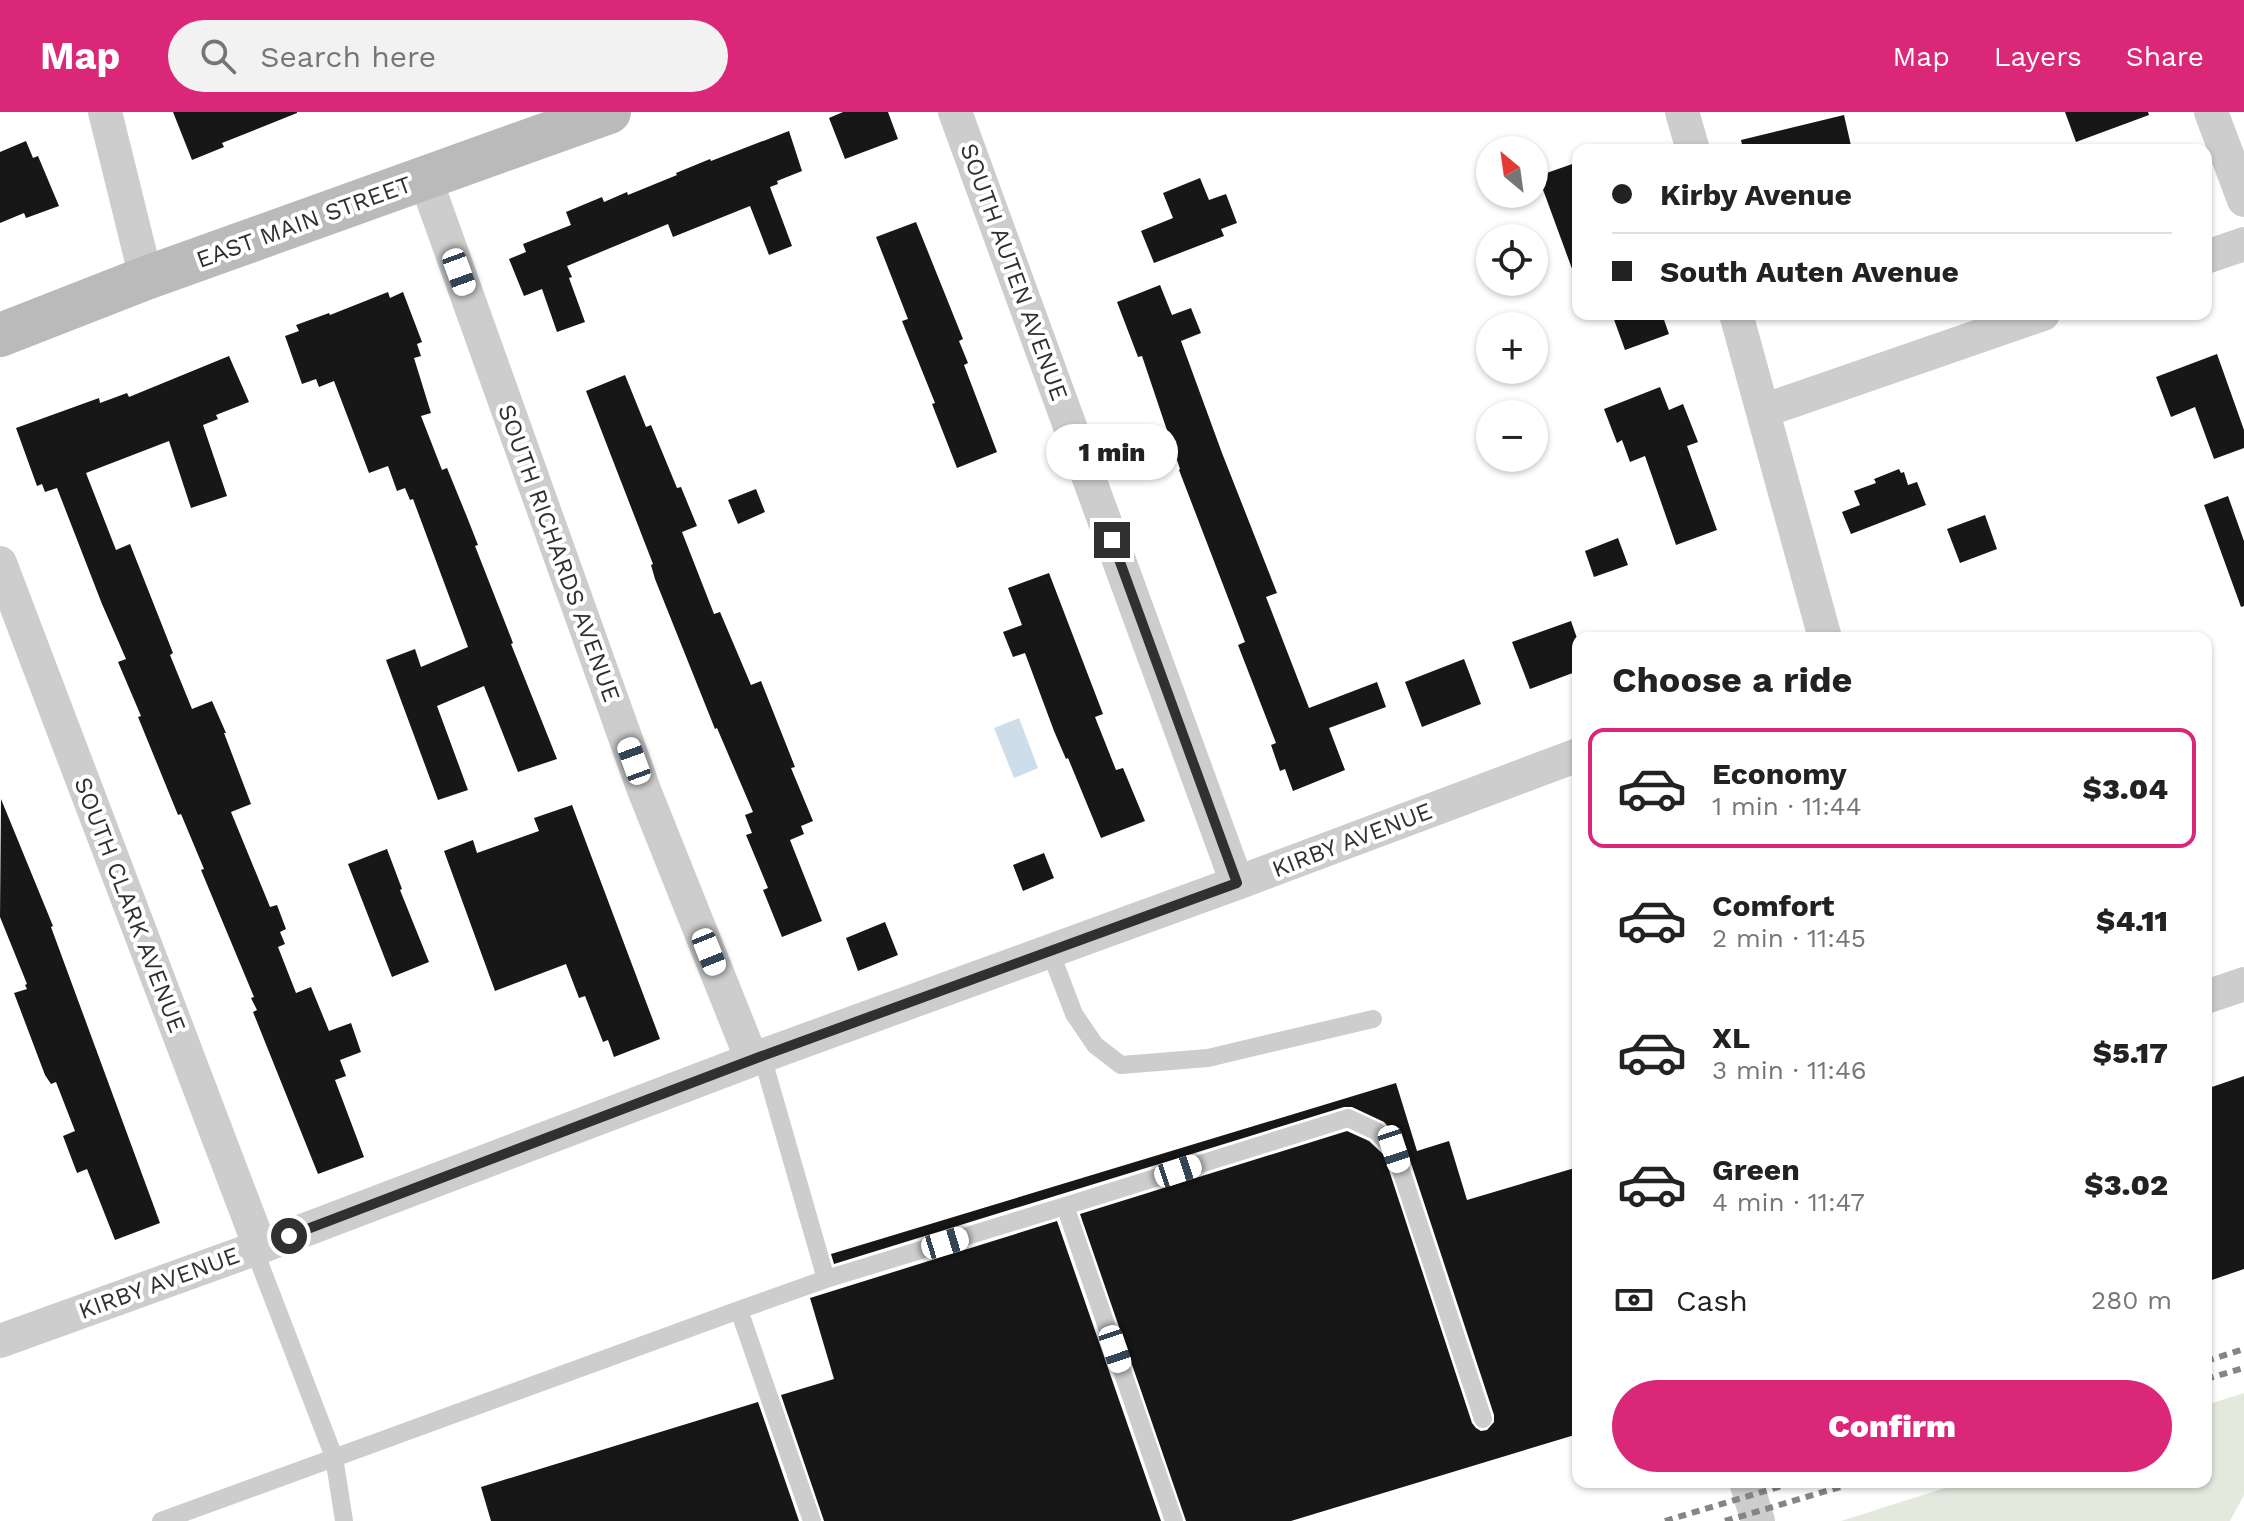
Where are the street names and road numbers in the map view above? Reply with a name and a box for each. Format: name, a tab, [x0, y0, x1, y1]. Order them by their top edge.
street label: SOUTH AUTEN AVENUE	[954, 140, 1074, 404]
street label: EAST MAIN STREET	[192, 170, 416, 274]
street label: SOUTH RICHARDS AVENUE	[492, 400, 626, 706]
street label: SOUTH CLARK AVENUE	[68, 773, 192, 1037]
street label: KIRBY AVENUE	[1268, 797, 1436, 883]
street label: KIRBY AVENUE	[75, 1241, 243, 1325]

